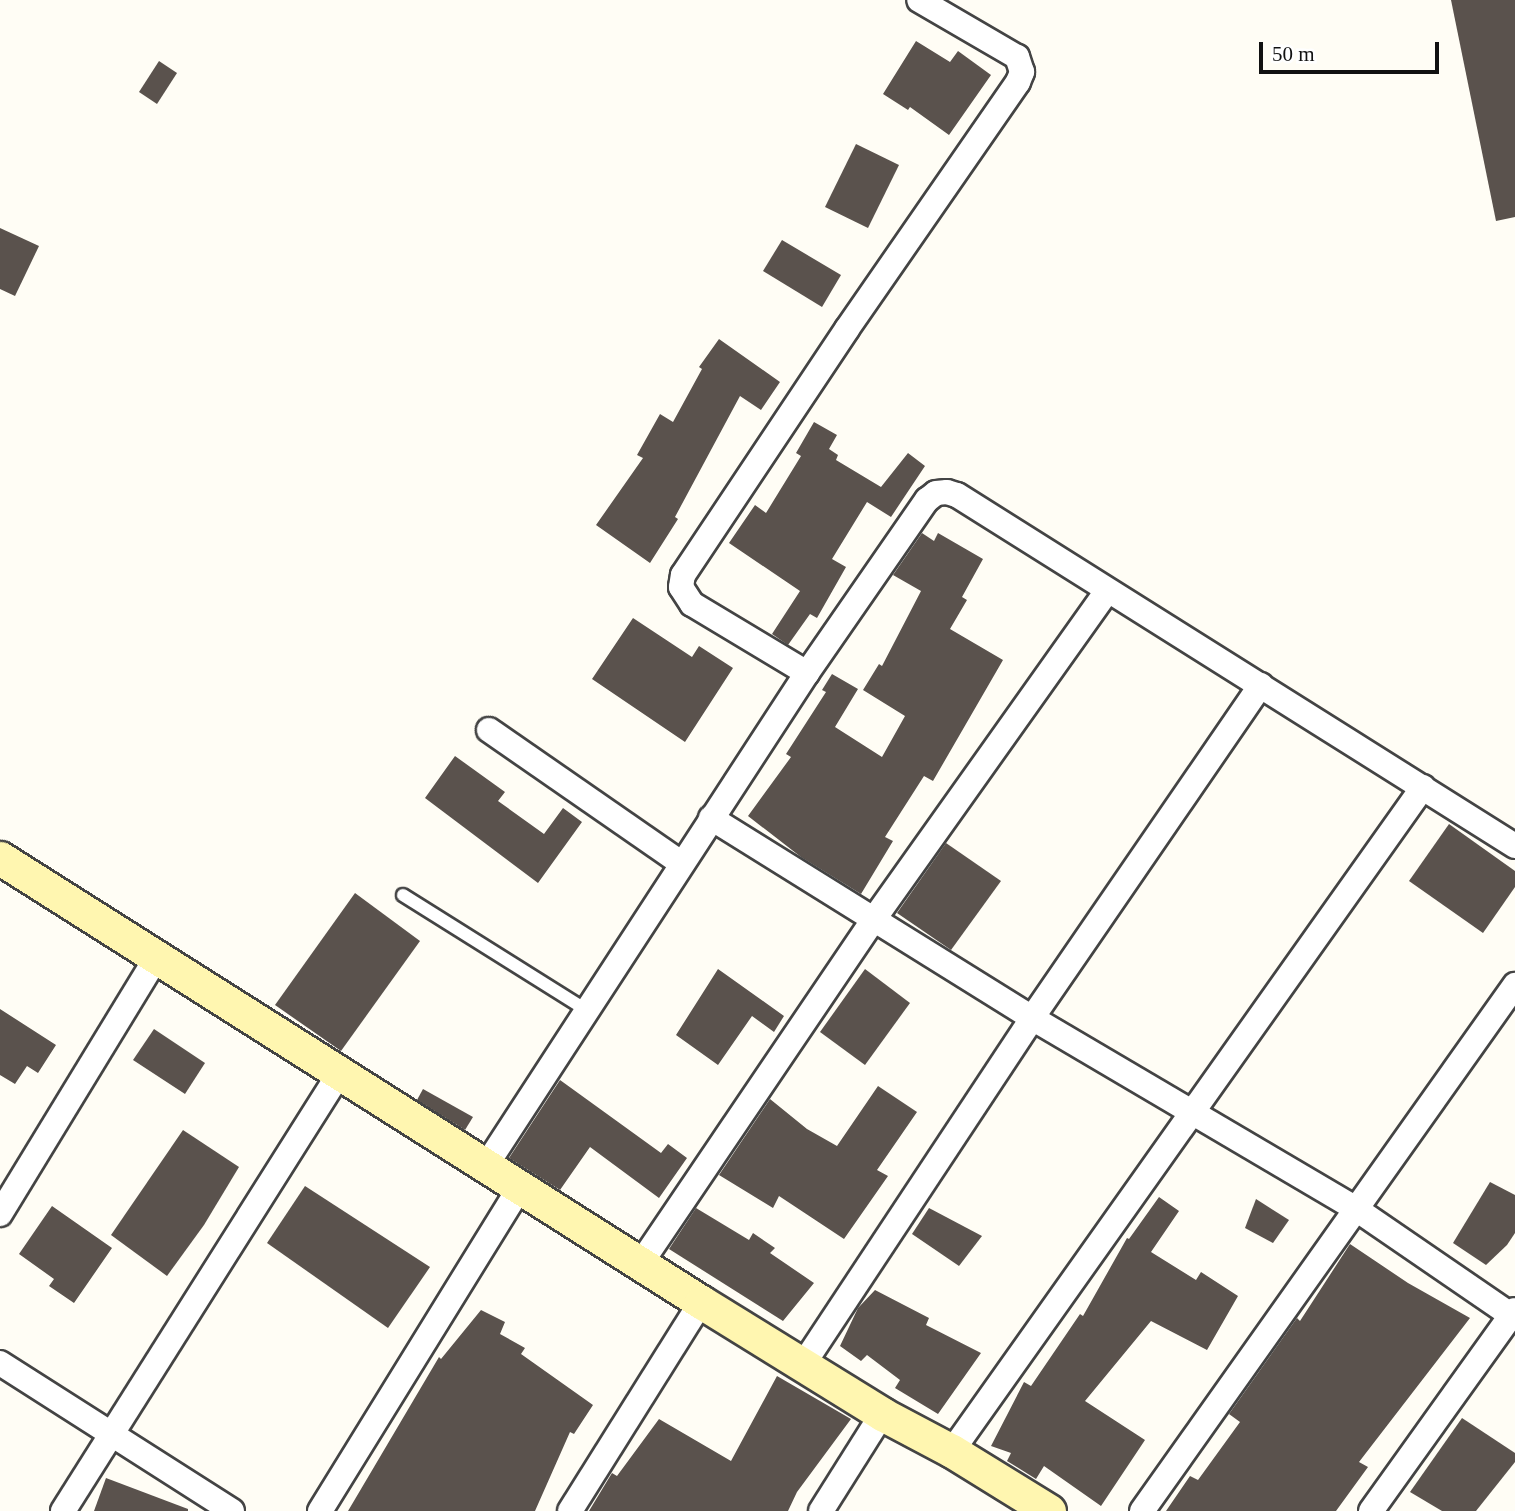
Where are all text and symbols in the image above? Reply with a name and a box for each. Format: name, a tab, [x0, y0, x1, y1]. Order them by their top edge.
scale bar	[1263, 28, 1443, 72]
text: 50 m	[1272, 42, 1315, 66]

